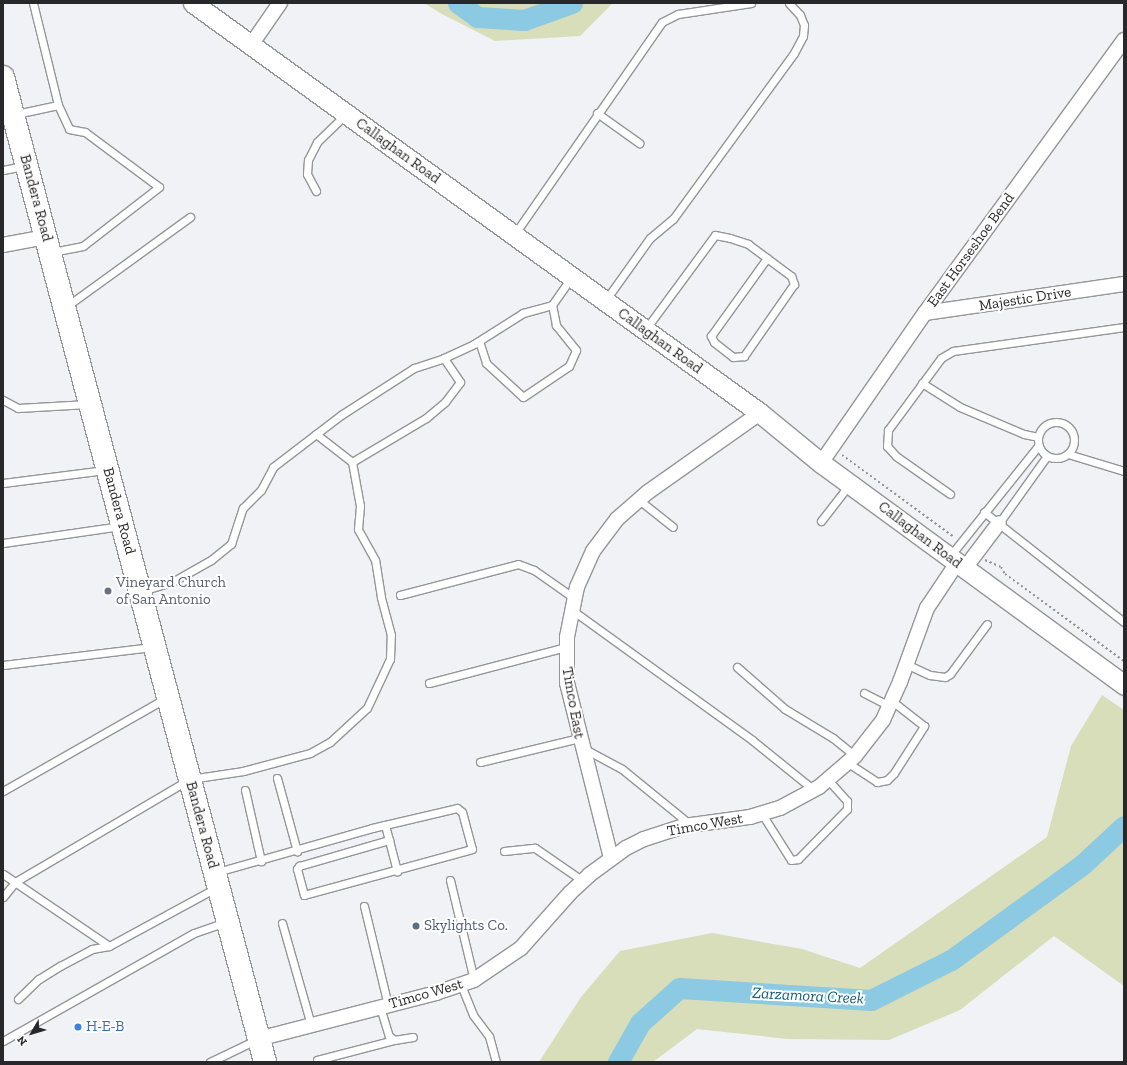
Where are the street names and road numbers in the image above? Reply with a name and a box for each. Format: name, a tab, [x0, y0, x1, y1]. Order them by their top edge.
street label: Callaghan Road	[352, 114, 444, 188]
street label: Bandera Road	[16, 153, 56, 243]
street label: East Horseshoe Bend	[924, 190, 1018, 310]
street label: Majestic Drive	[978, 283, 1072, 315]
street label: Callaghan Road	[614, 304, 706, 378]
street label: Bandera Road	[99, 466, 139, 556]
street label: Callaghan Road	[875, 498, 965, 572]
street label: Timco East	[558, 666, 588, 740]
street label: Bandera Road	[182, 780, 222, 870]
street label: Timco West	[666, 809, 744, 841]
street label: Timco West	[387, 975, 465, 1013]

